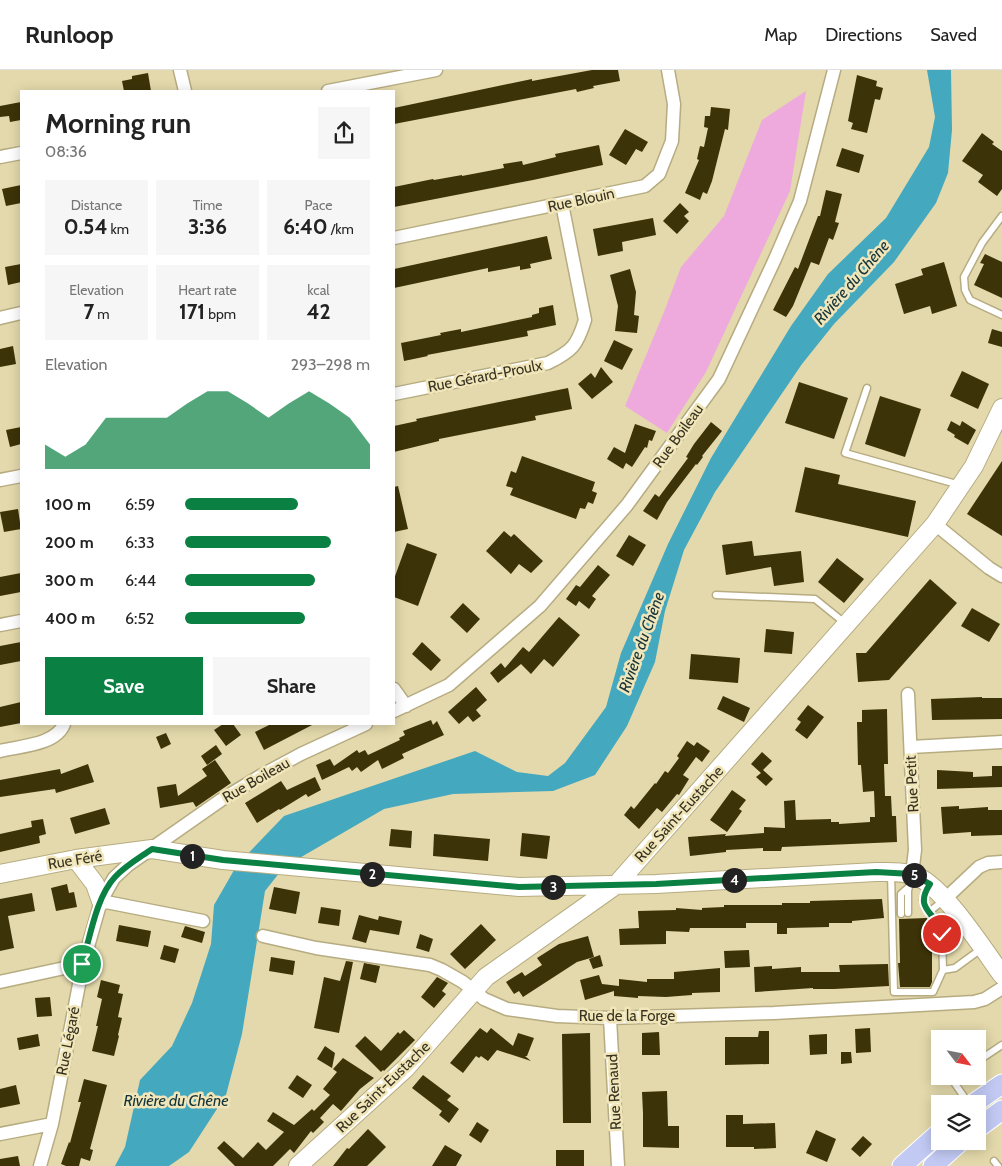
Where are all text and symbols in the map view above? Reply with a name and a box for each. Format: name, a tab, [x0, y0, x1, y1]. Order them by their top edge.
text: Runloop	[25, 20, 114, 49]
text: Map	[764, 24, 797, 46]
text: Directions	[825, 24, 902, 46]
text: Saved	[930, 24, 977, 46]
text: Morning run	[45, 106, 191, 140]
button: share	[318, 107, 370, 159]
text: 08:36	[45, 142, 87, 161]
street label: Rue Blouin	[546, 184, 616, 216]
text: Distance	[71, 196, 122, 214]
text: Time	[193, 196, 222, 214]
text: Pace	[305, 196, 332, 214]
text: 0.54	[64, 214, 107, 239]
text: 3:36	[188, 214, 227, 239]
text: 6:40	[283, 214, 328, 239]
text: km	[107, 220, 129, 238]
text: /km	[328, 220, 354, 238]
water label: Rivière du Chêne	[810, 236, 893, 328]
text: Elevation	[69, 281, 124, 299]
text: Heart rate	[178, 281, 237, 299]
text: kcal	[307, 281, 330, 299]
text: 7	[83, 299, 94, 324]
text: 171	[179, 299, 205, 324]
text: 42	[306, 299, 331, 324]
text: m	[94, 305, 110, 323]
text: bpm	[205, 305, 236, 323]
text: Elevation	[45, 355, 108, 374]
text: 293–298 m	[291, 355, 370, 374]
street label: Rue Gérard-Proulx	[426, 356, 544, 396]
street label: Rue Boileau	[649, 401, 707, 471]
text: 100 m	[45, 495, 91, 514]
text: 6:59	[125, 495, 155, 514]
text: 200 m	[45, 533, 94, 552]
text: 6:33	[125, 533, 155, 552]
text: 300 m	[45, 571, 94, 590]
text: 6:44	[125, 571, 156, 590]
water label: Rivière du Chêne	[615, 590, 668, 695]
text: 400 m	[45, 609, 95, 628]
text: 6:52	[125, 609, 154, 628]
button: Save	[45, 657, 203, 715]
button: Share	[213, 657, 370, 715]
street label: Rue Boileau	[219, 754, 293, 806]
street label: Rue Petit	[902, 755, 922, 813]
street label: Rue Saint-Eustache	[631, 762, 727, 866]
pin: 1	[180, 844, 204, 868]
street label: Rue Féré	[46, 847, 104, 873]
text: 1	[190, 847, 195, 865]
pin: 2	[360, 862, 384, 886]
pin: 5	[902, 862, 926, 888]
text: 2	[369, 865, 376, 883]
text: 5	[911, 866, 918, 884]
pin: 4	[722, 868, 746, 892]
text: 4	[730, 871, 739, 889]
pin: 3	[540, 874, 566, 900]
text: 3	[550, 878, 557, 896]
pin	[921, 913, 963, 955]
icon: check	[928, 920, 956, 948]
pin	[61, 943, 103, 985]
icon: arrive	[68, 950, 96, 978]
street label: Rue Légaré	[53, 1005, 84, 1077]
street label: Rue de la Forge	[579, 1007, 676, 1025]
north arrow	[931, 1030, 986, 1085]
map controls	[931, 1030, 986, 1150]
street label: Rue Saint-Eustache	[332, 1037, 434, 1136]
street label: Rue Renaud	[603, 1054, 625, 1130]
water label: Rivière du Chêne	[124, 1091, 229, 1110]
button: layers	[931, 1095, 986, 1150]

